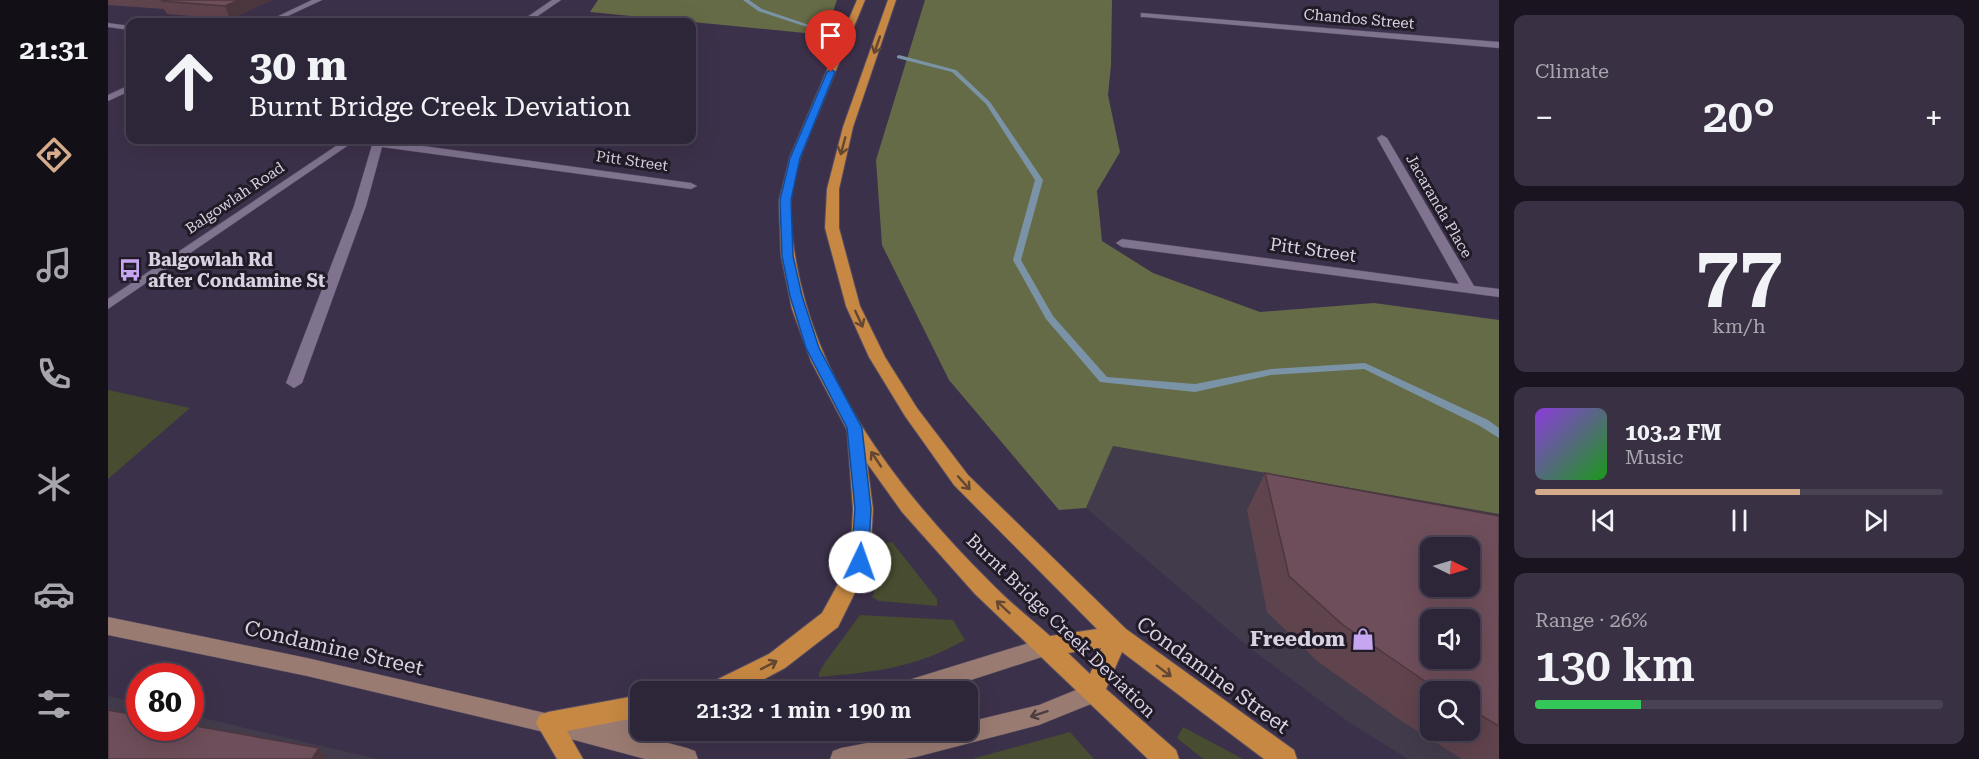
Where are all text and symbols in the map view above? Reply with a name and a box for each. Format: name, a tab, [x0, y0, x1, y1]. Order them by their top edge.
street label: Chandos Street	[1303, 5, 1415, 33]
pin	[805, 10, 856, 72]
icon: arrive	[814, 19, 847, 52]
text: 21:31	[20, 34, 88, 66]
one-way arrow	[871, 35, 882, 54]
text: 30 m	[249, 41, 347, 90]
icon: ahead	[150, 42, 228, 120]
text: Climate	[1535, 59, 1609, 83]
text: 20°	[1703, 90, 1775, 143]
text: Burnt Bridge Creek Deviation	[249, 91, 631, 123]
text: −	[1535, 98, 1553, 137]
text: +	[1925, 98, 1943, 137]
icon: directions	[33, 134, 75, 176]
one-way arrow	[837, 136, 848, 155]
street label: Pitt Street	[595, 147, 670, 175]
street label: Jacaranda Place	[1402, 151, 1476, 261]
street label: Balgowlah Road	[182, 158, 288, 238]
text: 77	[1695, 229, 1783, 320]
street label: Pitt Street	[1268, 233, 1358, 266]
icon: music	[33, 244, 75, 286]
place label: Balgowlah Rd after Condamine St	[148, 249, 325, 291]
bus stop icon: Balgowlah Rd after Condamine St	[117, 257, 143, 283]
one-way arrow	[854, 310, 866, 328]
text: km/h	[1712, 314, 1766, 338]
icon: phone	[33, 353, 75, 395]
text: 103.2 FM	[1625, 420, 1722, 445]
text: Music	[1625, 445, 1684, 469]
one-way arrow	[870, 451, 882, 468]
icon: climate	[33, 463, 75, 505]
one-way arrow	[957, 475, 972, 490]
icon: previous	[1587, 504, 1620, 537]
icon: pause	[1723, 504, 1756, 537]
icon: next	[1859, 504, 1892, 537]
position arrow	[828, 530, 892, 594]
street label: Burnt Bridge Creek Deviation	[962, 530, 1161, 722]
north arrow	[1420, 537, 1480, 597]
map controls	[1420, 537, 1480, 741]
icon: car	[33, 573, 75, 615]
one-way arrow	[995, 600, 1010, 614]
text: Range · 26%	[1535, 608, 1647, 632]
button: sound	[1420, 609, 1480, 669]
street label: Condamine Street	[1132, 612, 1294, 739]
street label: Condamine Street	[242, 616, 426, 680]
shop icon: Freedom	[1350, 626, 1376, 652]
place label: Freedom	[1250, 627, 1345, 651]
text: 130 km	[1535, 639, 1695, 692]
one-way arrow	[759, 659, 777, 671]
speed limit sign: 80	[126, 663, 204, 741]
one-way arrow	[1156, 665, 1172, 678]
button: search	[1420, 681, 1480, 741]
icon: filters	[33, 683, 75, 725]
text: 21:32 · 1 min · 190 m	[697, 698, 911, 723]
one-way arrow	[1030, 710, 1049, 721]

